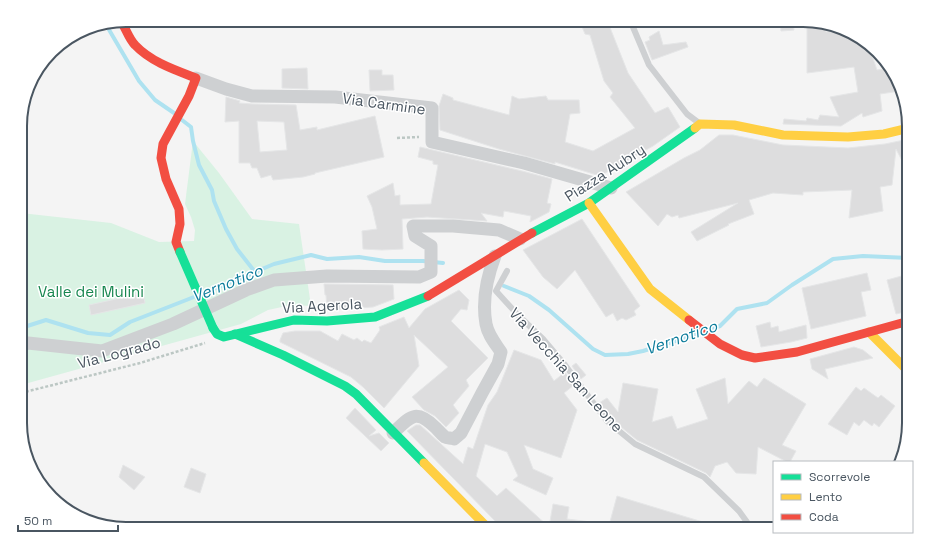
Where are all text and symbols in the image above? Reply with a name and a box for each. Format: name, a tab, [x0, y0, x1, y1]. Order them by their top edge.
street label: Via Carmine	[341, 88, 427, 119]
street label: Piazza Aubry	[561, 139, 649, 206]
water label: Vernotico	[189, 259, 267, 307]
park label: Valle dei Mulini	[38, 282, 144, 301]
street label: Via Agerola	[281, 294, 363, 317]
street label: Via Vecchia San Leone	[505, 303, 627, 436]
water label: Vernotico	[642, 315, 721, 360]
street label: Via Logrado	[75, 332, 162, 373]
legend	[773, 461, 913, 533]
text: Scorrevole	[809, 469, 870, 485]
text: Lento	[809, 489, 843, 505]
scale bar	[18, 507, 118, 533]
text: Coda	[809, 509, 839, 525]
text: 50 m	[24, 513, 52, 529]

